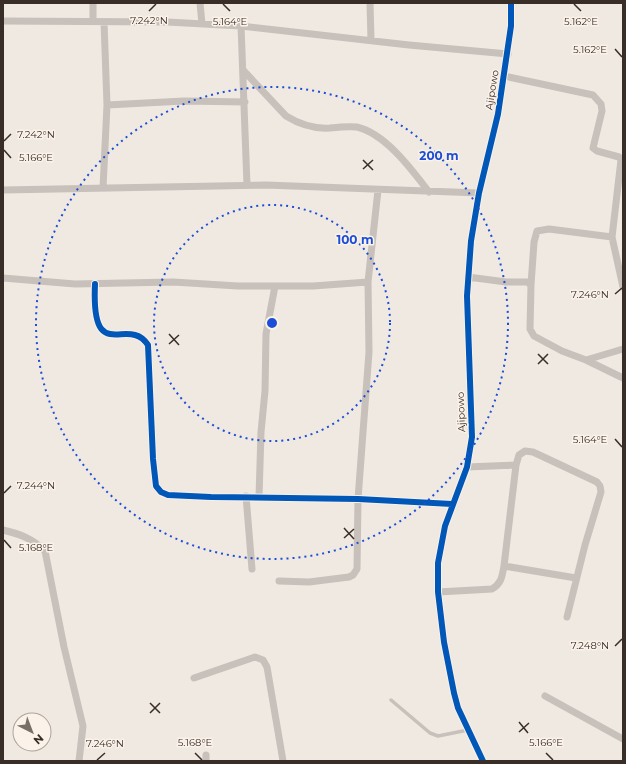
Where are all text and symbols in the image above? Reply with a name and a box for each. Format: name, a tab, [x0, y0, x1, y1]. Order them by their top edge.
text: 7.242°N	[130, 14, 168, 27]
text: 5.164°E	[213, 15, 248, 28]
text: 5.162°E	[564, 15, 598, 28]
text: 5.162°E	[573, 43, 607, 56]
street label: Ajipowo	[482, 69, 502, 111]
text: 7.242°N	[17, 128, 55, 141]
text: 200 m	[419, 148, 459, 163]
text: 5.166°E	[19, 151, 53, 164]
text: 100 m	[337, 232, 373, 247]
text: 7.246°N	[571, 288, 609, 301]
centre of rings	[265, 316, 279, 330]
street label: Ajipowo	[454, 392, 468, 432]
text: 5.164°E	[573, 433, 608, 446]
text: 7.244°N	[17, 479, 55, 492]
text: 5.168°E	[19, 541, 54, 554]
text: 7.248°N	[571, 639, 609, 652]
north arrow	[12, 712, 52, 752]
text: N	[31, 731, 47, 748]
text: 5.168°E	[178, 736, 213, 749]
text: 5.166°E	[529, 736, 563, 749]
text: 7.246°N	[86, 737, 124, 750]

